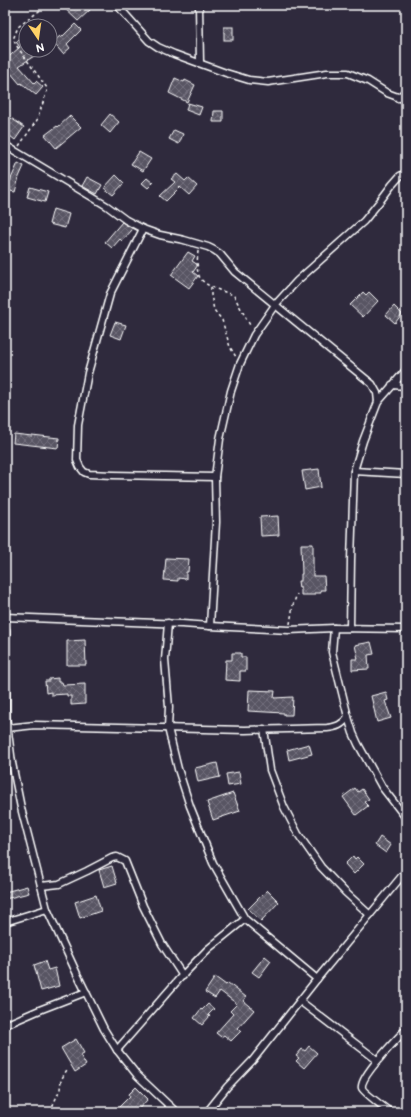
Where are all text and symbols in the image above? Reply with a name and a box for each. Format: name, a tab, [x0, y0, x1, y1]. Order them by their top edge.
north arrow	[18, 18, 58, 58]
text: N	[35, 40, 46, 55]

